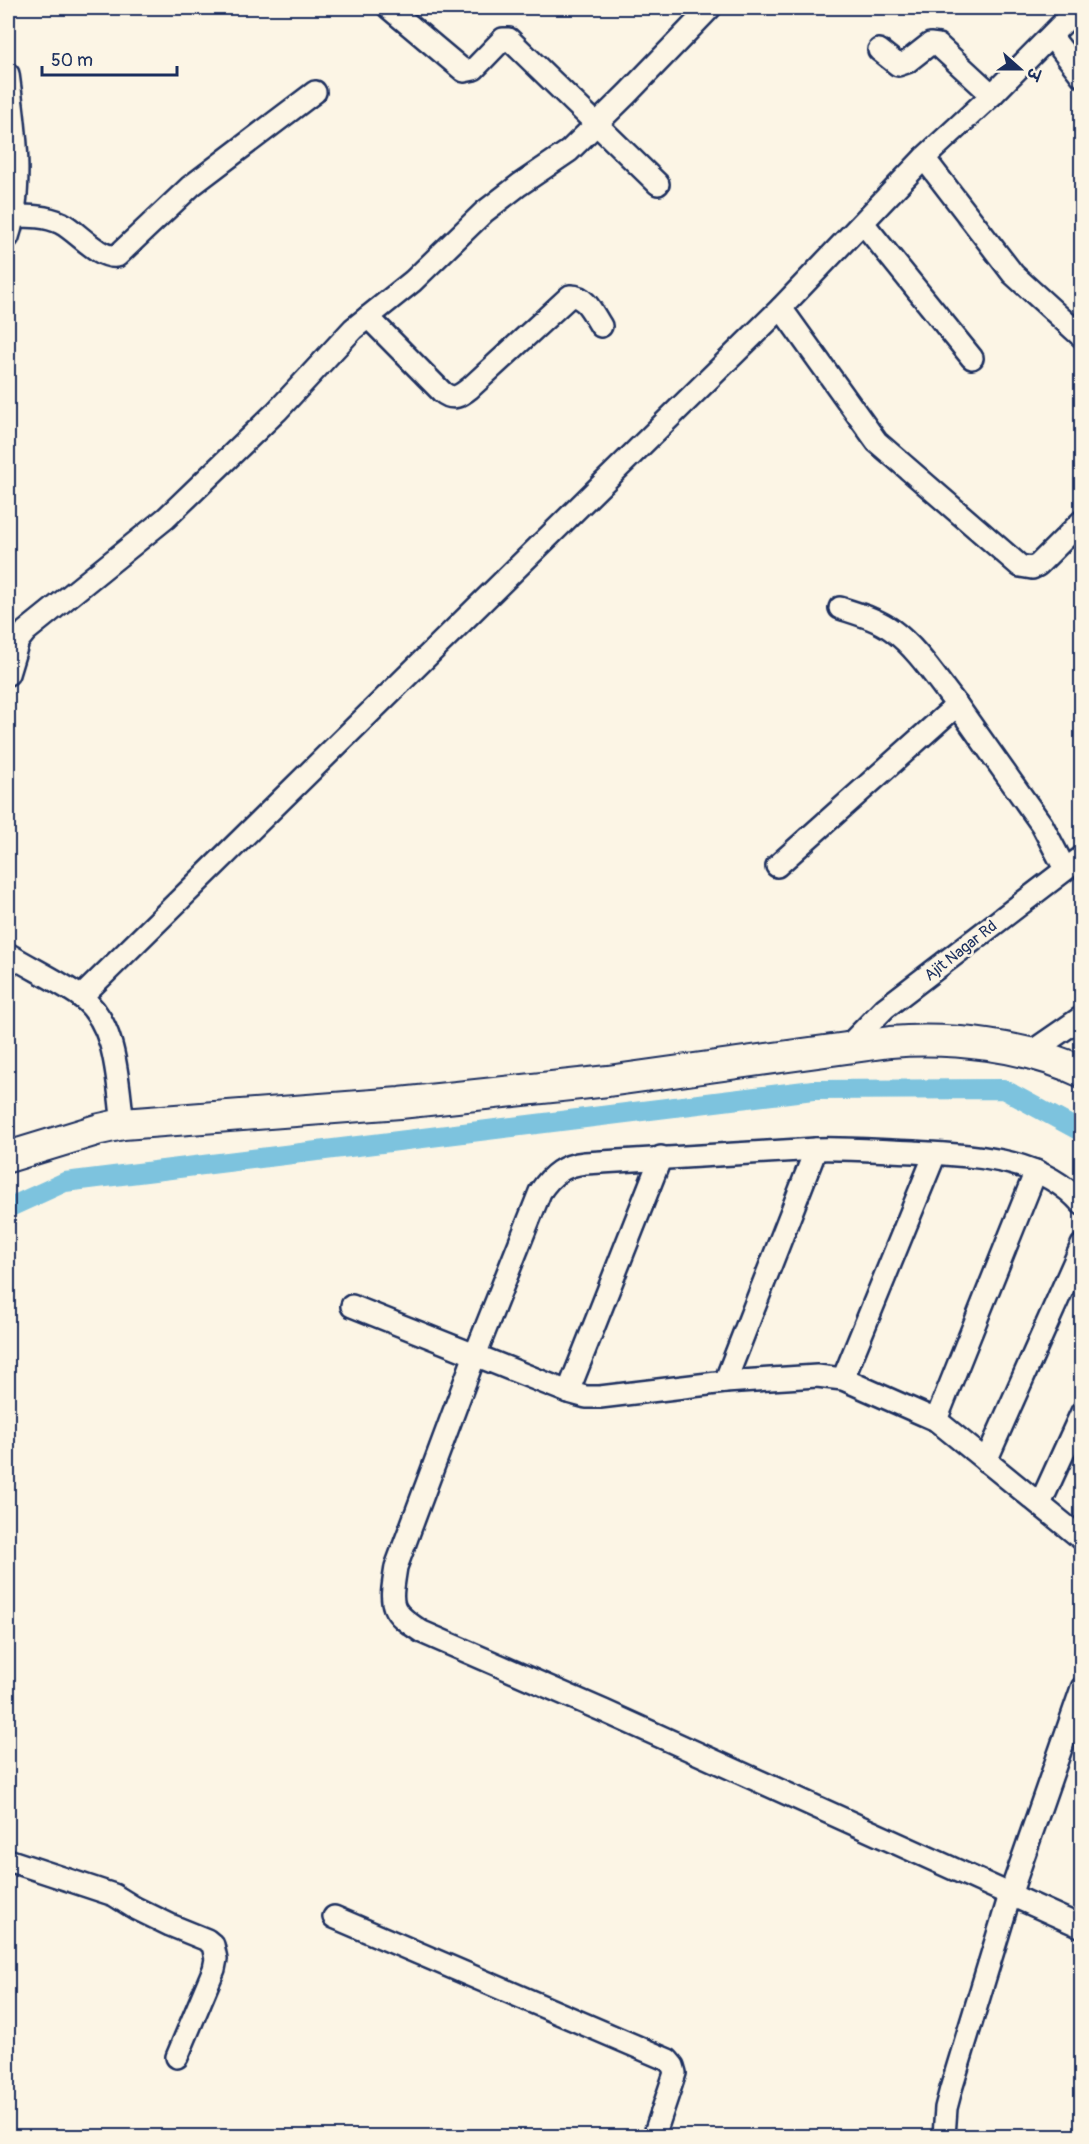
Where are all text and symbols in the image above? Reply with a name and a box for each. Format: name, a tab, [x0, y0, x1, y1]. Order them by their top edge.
scale bar	[42, 39, 177, 77]
north arrow	[990, 39, 1050, 99]
text: 50 m	[51, 49, 93, 72]
text: उ	[1021, 64, 1045, 84]
street label: Ajit Nagar Rd	[920, 916, 1001, 985]

